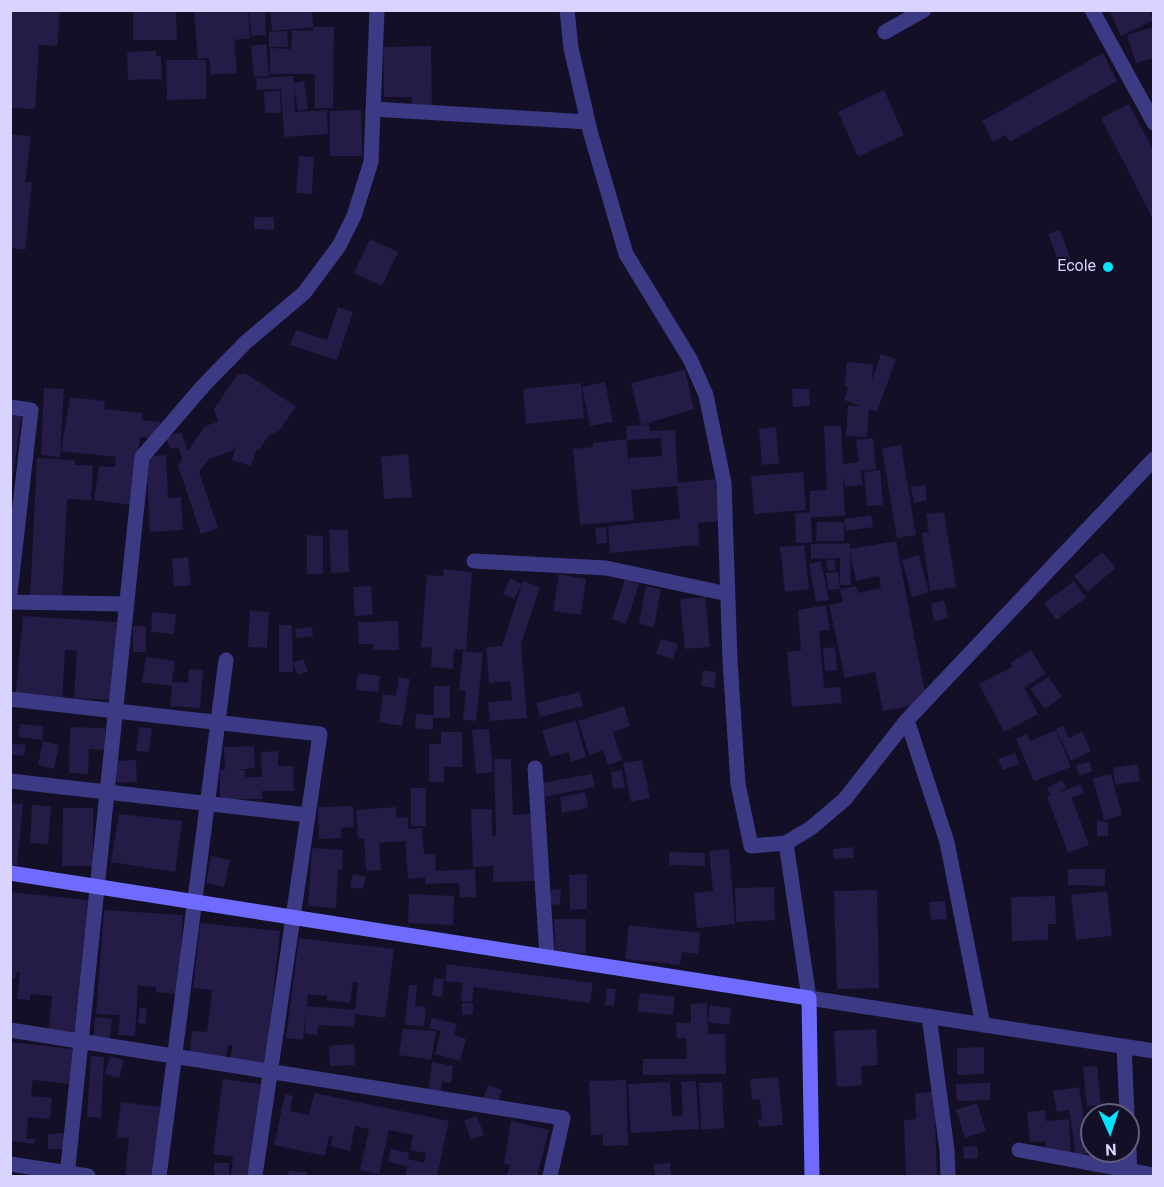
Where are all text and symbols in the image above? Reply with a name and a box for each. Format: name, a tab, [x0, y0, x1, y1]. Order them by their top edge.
place label: Ecole	[1057, 257, 1096, 277]
marker: Ecole	[1101, 260, 1115, 274]
north arrow	[1080, 1103, 1140, 1163]
text: N	[1105, 1140, 1117, 1159]

